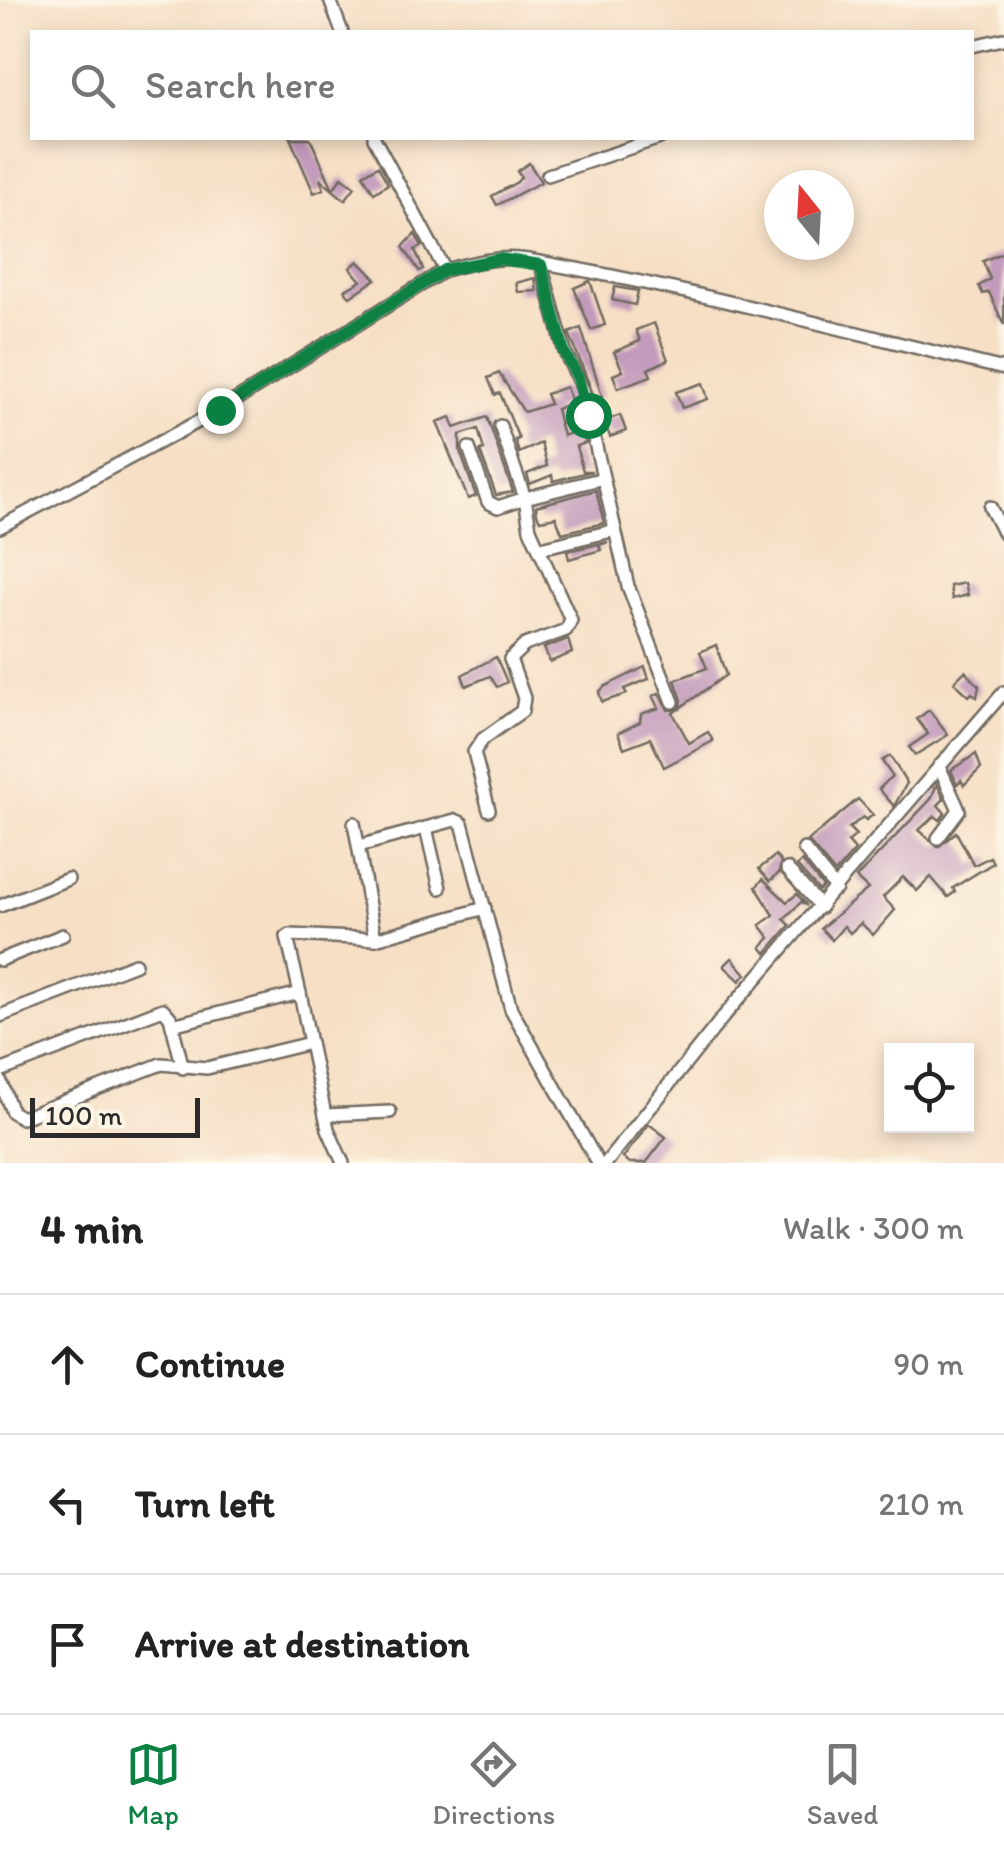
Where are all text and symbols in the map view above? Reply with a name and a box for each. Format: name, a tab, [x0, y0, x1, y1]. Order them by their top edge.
search box	[30, 30, 974, 140]
icon: search	[65, 58, 120, 113]
text: Search here	[145, 62, 336, 108]
north arrow	[764, 170, 854, 260]
route end	[198, 388, 244, 434]
route start	[566, 393, 612, 439]
map controls	[884, 1043, 974, 1133]
button: locate	[884, 1043, 974, 1133]
scale bar	[30, 1093, 200, 1138]
text: 100 m	[45, 1098, 122, 1132]
text: 4 min	[40, 1203, 143, 1254]
text: Walk · 300 m	[783, 1209, 964, 1247]
icon: ahead	[40, 1337, 95, 1392]
text: Continue	[135, 1341, 285, 1387]
text: 90 m	[893, 1345, 964, 1383]
icon: left	[40, 1477, 95, 1532]
text: Turn left	[135, 1481, 275, 1527]
text: 210 m	[878, 1485, 964, 1523]
icon: arrive	[40, 1617, 95, 1672]
text: Arrive at destination	[135, 1621, 470, 1667]
tab: Map	[126, 1737, 181, 1831]
tab: Directions	[432, 1737, 555, 1831]
tab: Saved	[807, 1737, 878, 1831]

